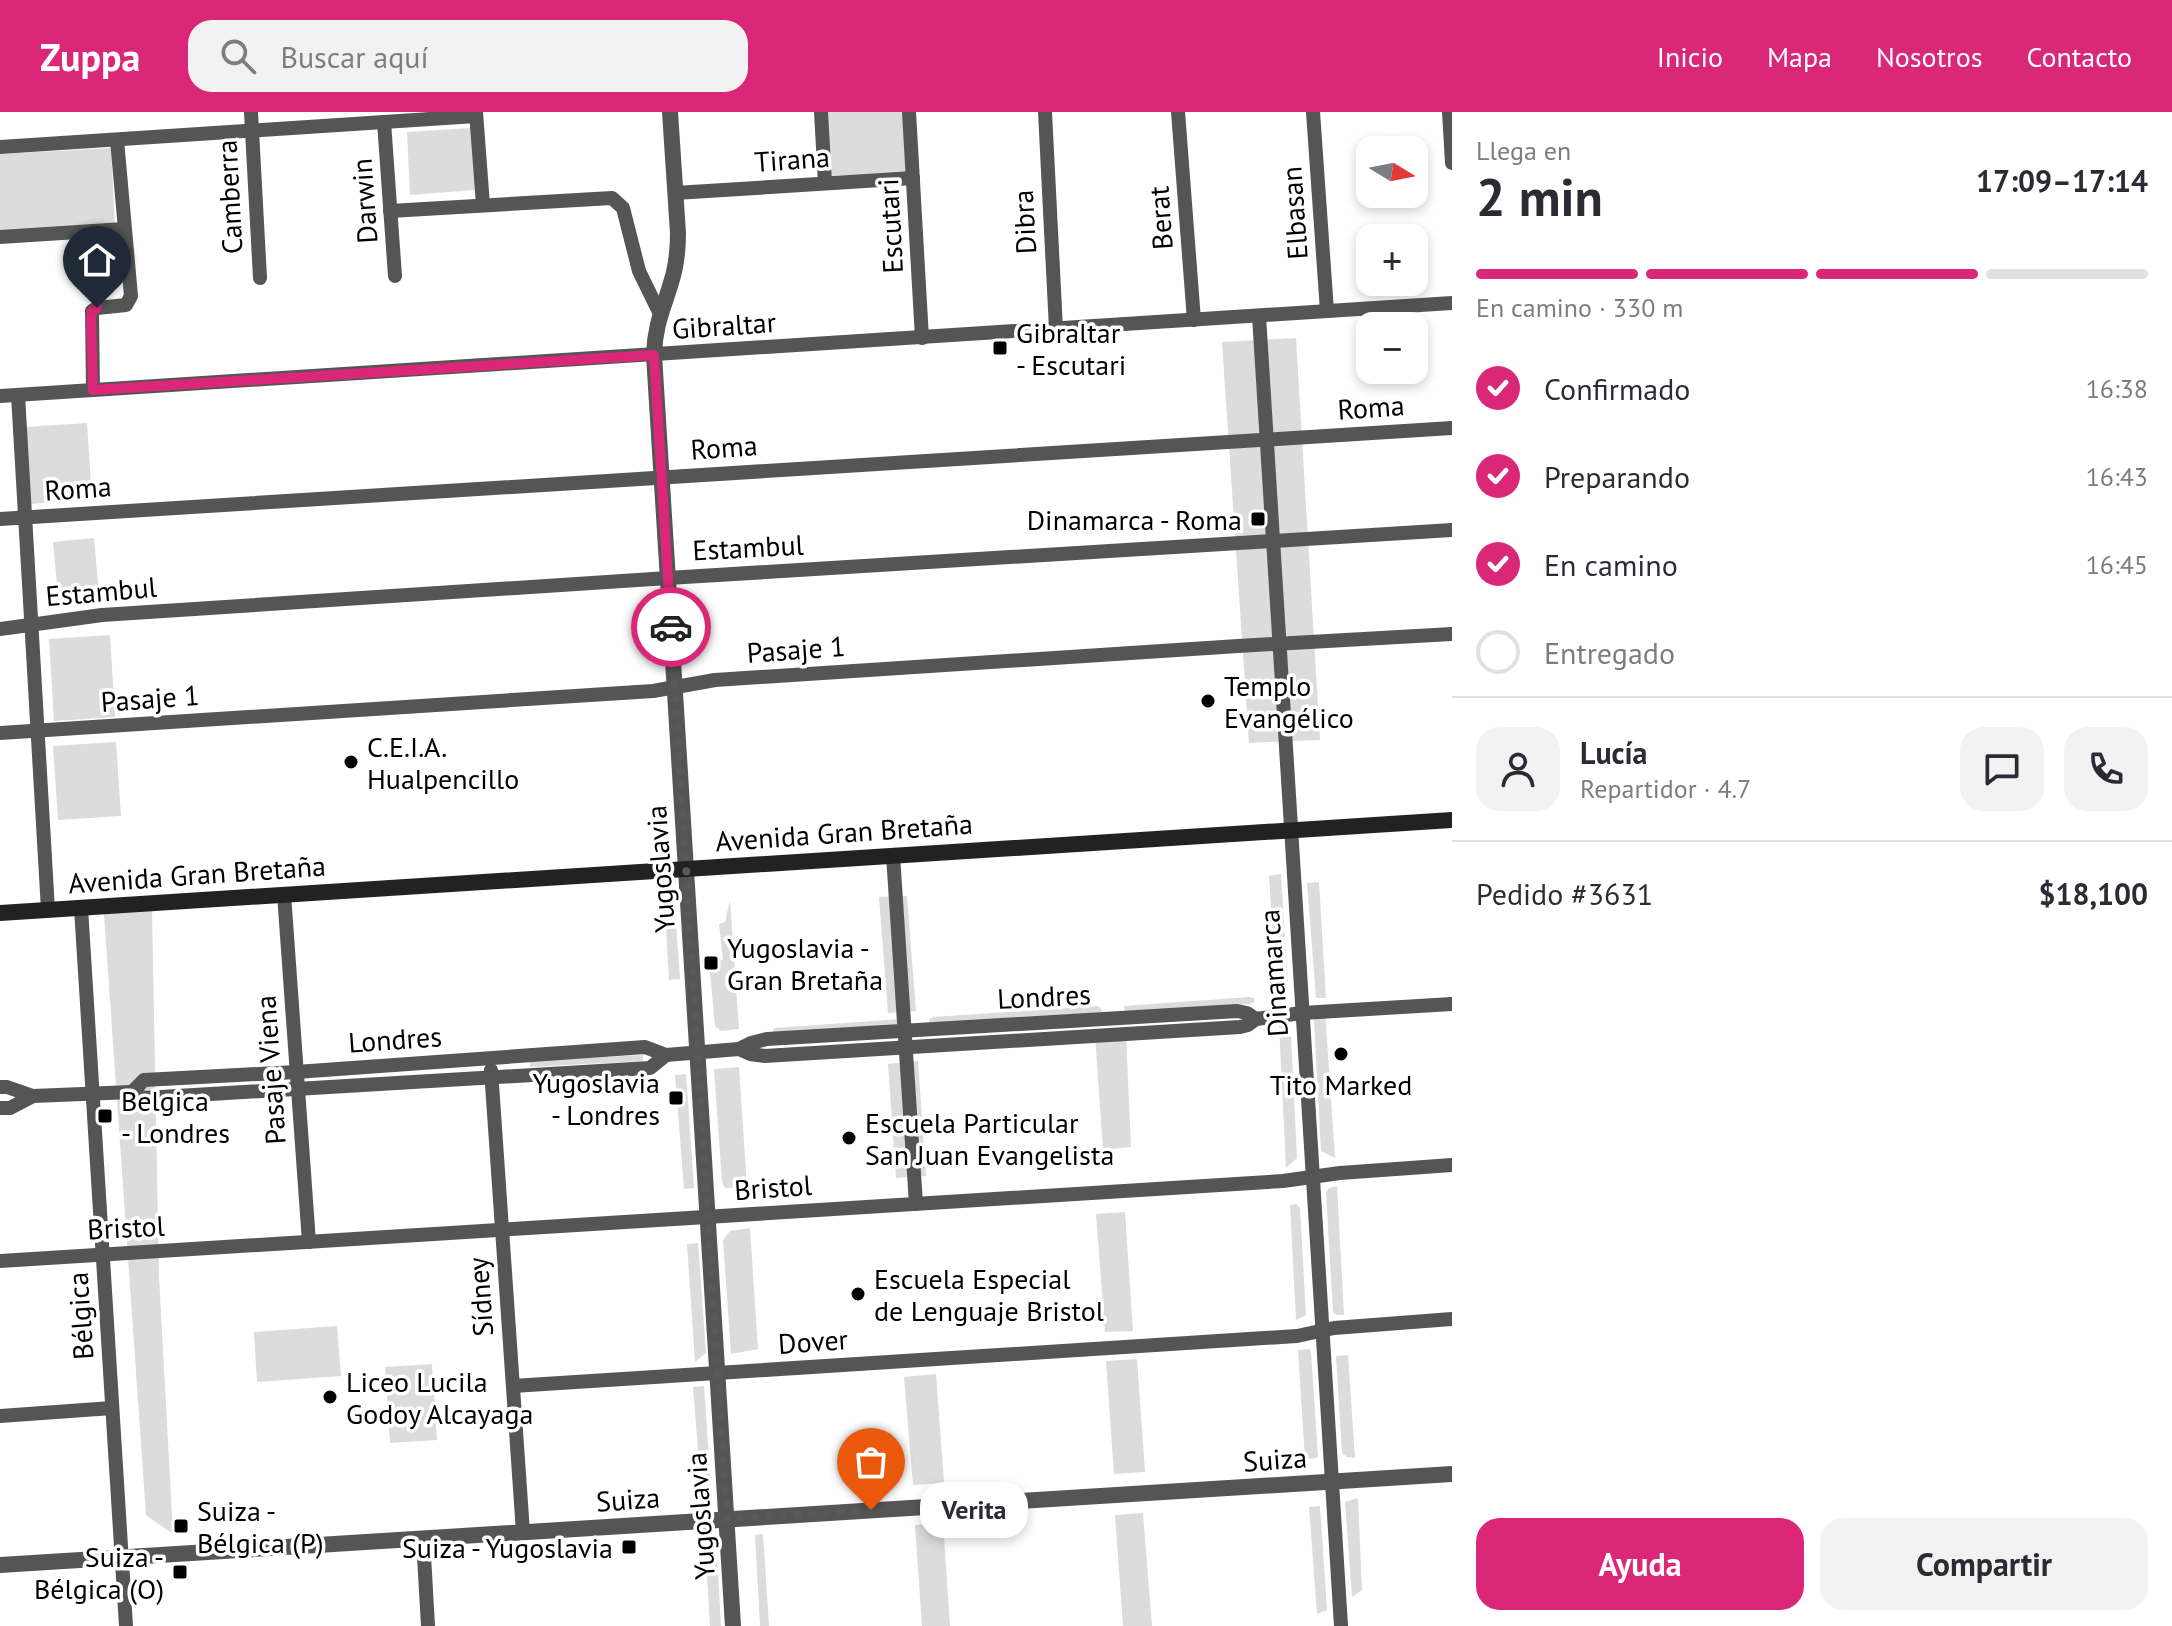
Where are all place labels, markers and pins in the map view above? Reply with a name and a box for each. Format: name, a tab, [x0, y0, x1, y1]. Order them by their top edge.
pin	[63, 226, 131, 308]
place label: Gibraltar - Escutari	[1016, 314, 1126, 383]
marker: Gibraltar - Escutari	[991, 339, 1009, 357]
place label: Dinamarca - Roma	[1027, 501, 1242, 538]
marker: Dinamarca - Roma	[1249, 510, 1267, 528]
place label: Templo Evangélico	[1224, 667, 1354, 736]
marker: Templo Evangélico	[1199, 692, 1217, 710]
place label: C.E.I.A. Hualpencillo	[367, 728, 519, 797]
marker: C.E.I.A. Hualpencillo	[342, 753, 360, 771]
place label: Yugoslavia - Gran Bretaña	[727, 929, 883, 998]
marker: Yugoslavia - Gran Bretaña	[702, 954, 720, 972]
marker: Tito Marked	[1332, 1045, 1350, 1063]
place label: Yugoslavia - Londres	[533, 1064, 660, 1133]
place label: Tito Marked	[1270, 1066, 1412, 1103]
place label: Belgica - Londres	[121, 1082, 230, 1151]
marker: Yugoslavia - Londres	[667, 1089, 685, 1107]
place label: Escuela Particular San Juan Evangelista	[865, 1104, 1114, 1173]
marker: Belgica - Londres	[96, 1107, 114, 1125]
marker: Escuela Particular San Juan Evangelista	[840, 1129, 858, 1147]
place label: Escuela Especial de Lenguaje Bristol	[874, 1260, 1104, 1329]
marker: Escuela Especial de Lenguaje Bristol	[849, 1285, 867, 1303]
place label: Liceo Lucila Godoy Alcayaga	[346, 1363, 533, 1432]
marker: Liceo Lucila Godoy Alcayaga	[321, 1388, 339, 1406]
pin	[837, 1428, 905, 1510]
callout: Verita	[919, 1482, 1027, 1538]
place label: Suiza - Bélgica (P)	[197, 1492, 324, 1561]
marker: Suiza - Bélgica (P)	[172, 1517, 190, 1535]
place label: Suiza - Yugoslavia	[402, 1529, 613, 1566]
place label: Suiza - Bélgica (O)	[34, 1538, 164, 1607]
marker: Suiza - Yugoslavia	[620, 1538, 638, 1556]
marker: Suiza - Bélgica (O)	[171, 1563, 189, 1581]

